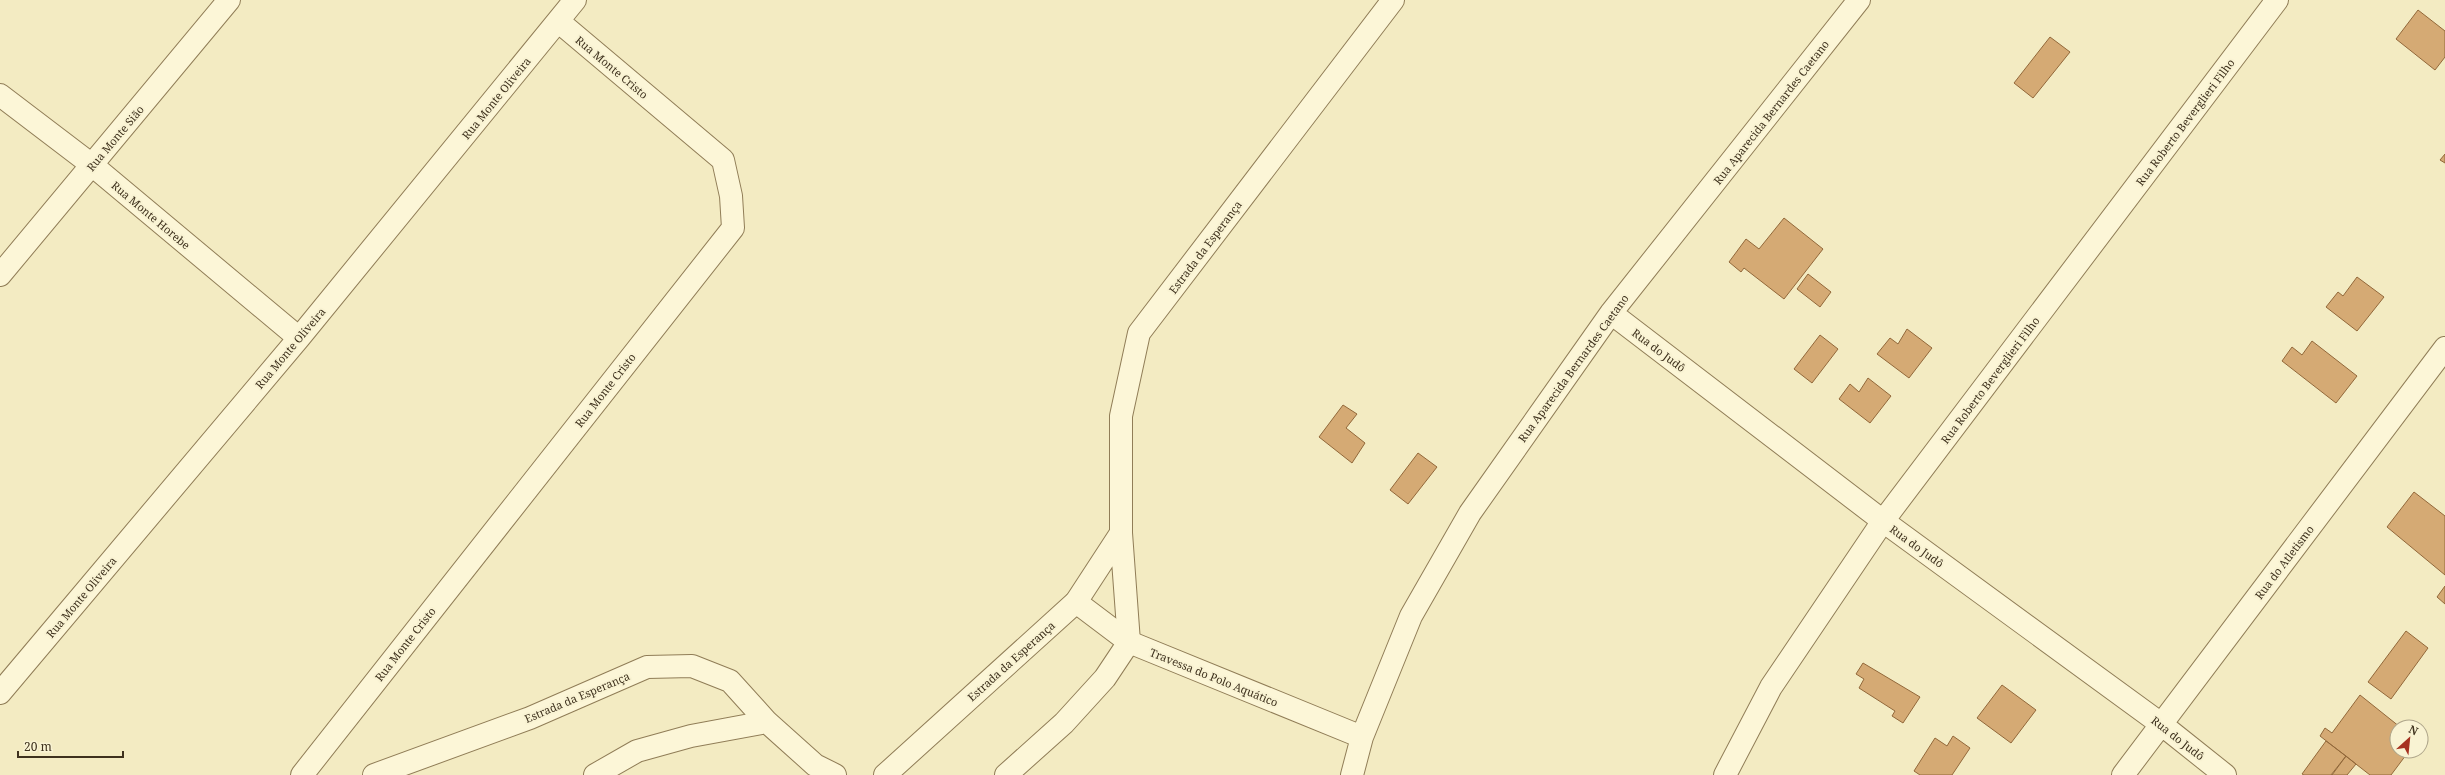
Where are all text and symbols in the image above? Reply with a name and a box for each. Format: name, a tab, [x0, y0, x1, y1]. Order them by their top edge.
street label: Rua Monte Cristo	[573, 32, 651, 102]
street label: Rua Aparecida Bernardes Caetano	[1710, 37, 1832, 187]
street label: Rua Monte Oliveira	[458, 54, 534, 142]
street label: Rua Roberto Beverglieri Filho	[2132, 55, 2238, 189]
street label: Rua Monte Sião	[83, 102, 147, 174]
street label: Rua Monte Horebe	[108, 178, 194, 252]
street label: Estrada da Esperança	[1165, 197, 1245, 297]
street label: Rua Aparecida Bernardes Caetano	[1514, 291, 1632, 445]
street label: Rua Monte Oliveira	[252, 304, 328, 392]
street label: Rua Roberto Beverglieri Filho	[1937, 313, 2043, 447]
street label: Rua do Judô	[1629, 325, 1689, 375]
street label: Rua Monte Cristo	[571, 350, 639, 430]
street label: Rua do Judô	[1887, 521, 1947, 571]
street label: Rua do Atletismo	[2251, 522, 2317, 602]
street label: Rua Monte Oliveira	[43, 553, 119, 641]
street label: Rua Monte Cristo	[371, 604, 439, 684]
street label: Estrada da Esperança	[964, 618, 1058, 704]
street label: Travessa do Polo Aquático	[1148, 644, 1280, 710]
street label: Estrada da Esperança	[522, 668, 632, 726]
street label: Rua do Judô	[2148, 713, 2208, 763]
north arrow	[2389, 719, 2429, 759]
text: N	[2406, 721, 2421, 738]
scale bar	[18, 733, 123, 759]
text: 20 m	[24, 738, 52, 755]

